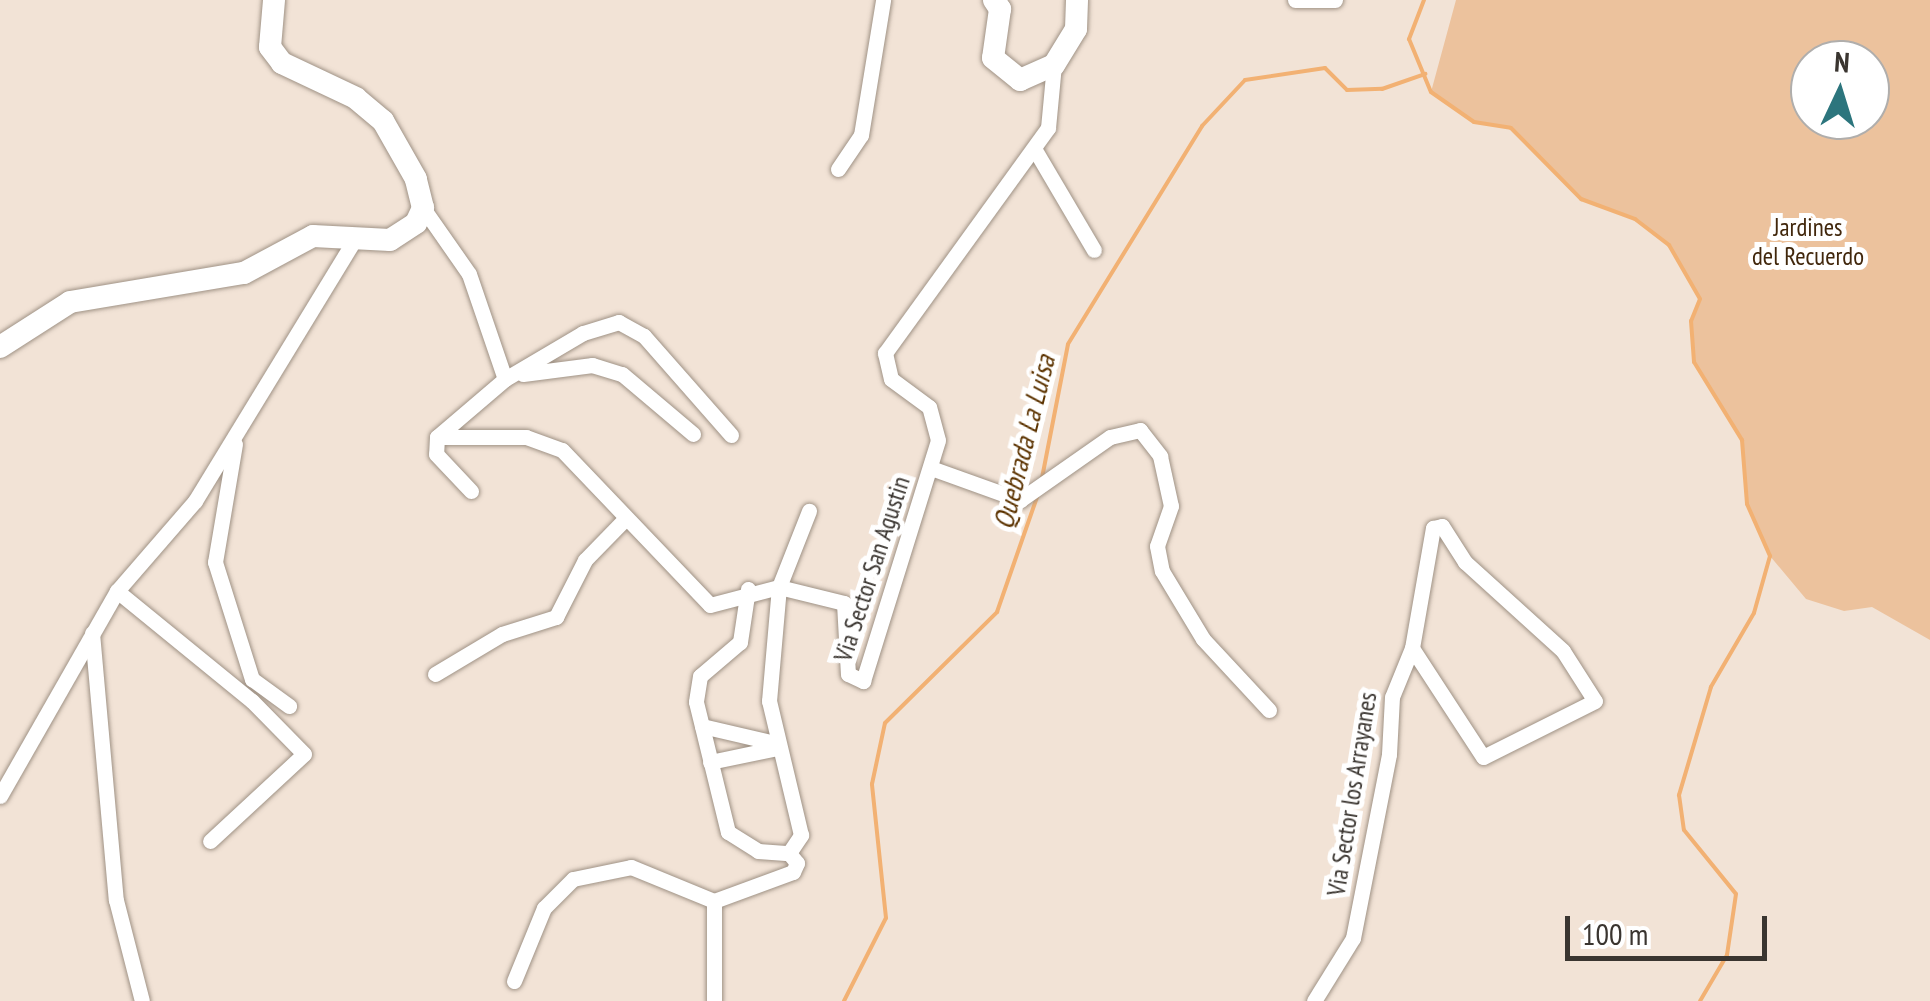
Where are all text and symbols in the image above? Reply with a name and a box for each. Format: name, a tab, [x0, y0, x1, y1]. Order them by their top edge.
north arrow	[1790, 40, 1890, 140]
text: N	[1833, 43, 1851, 81]
park label: Jardines del Recuerdo	[1752, 213, 1864, 272]
water label: Quebrada La Luisa	[986, 352, 1062, 532]
street label: Via Sector San Agustin	[828, 472, 916, 666]
street label: Via Sector los Arrayanes	[1321, 690, 1383, 898]
scale bar	[1570, 896, 1772, 958]
text: 100 m	[1582, 914, 1648, 953]

